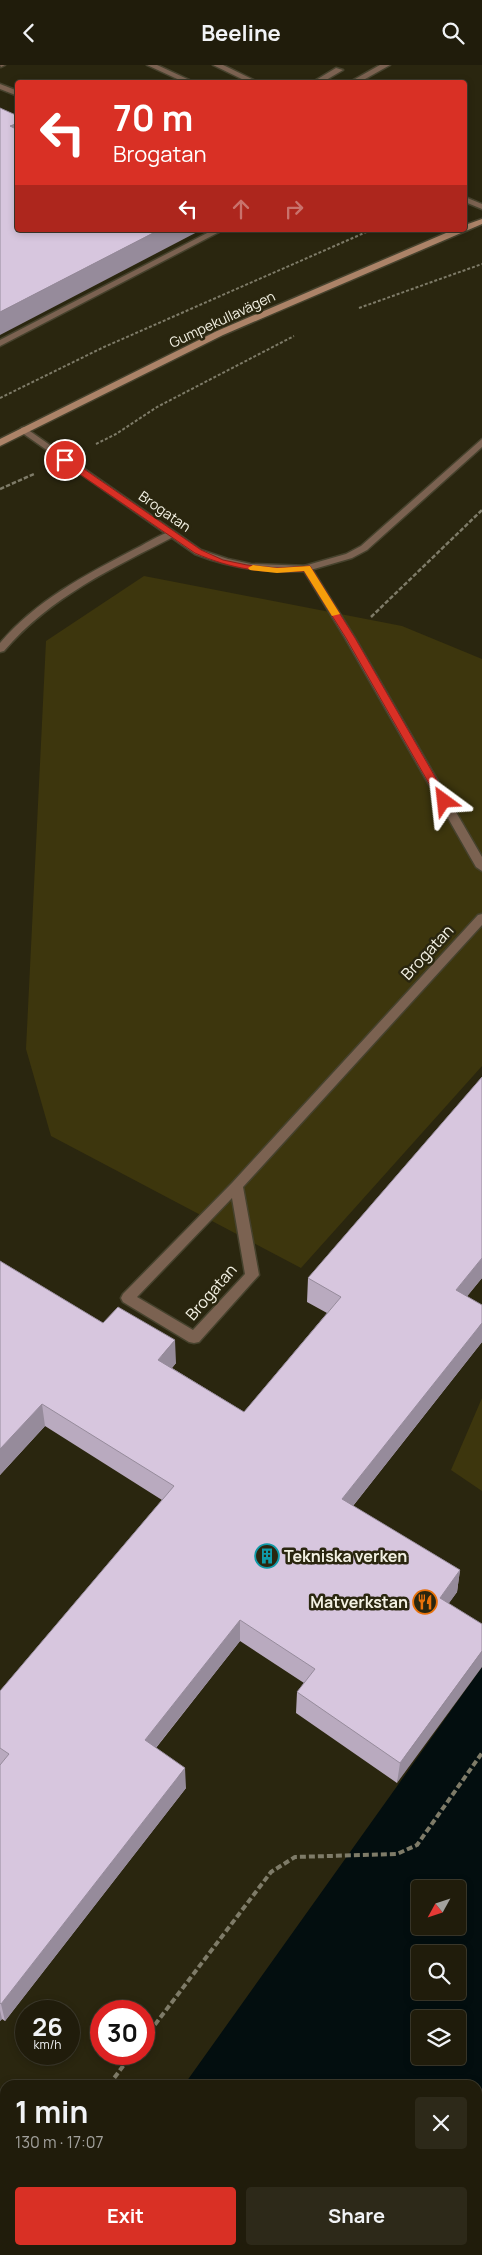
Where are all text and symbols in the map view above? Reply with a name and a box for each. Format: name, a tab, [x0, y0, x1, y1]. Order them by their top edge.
text: Beeline	[201, 18, 281, 48]
icon: back	[15, 19, 43, 47]
icon: search	[439, 19, 467, 47]
text: 70 m	[113, 94, 193, 142]
icon: left	[30, 100, 95, 165]
text: Brogatan	[113, 139, 207, 169]
icon: left	[174, 195, 202, 223]
icon: ahead	[227, 195, 255, 223]
icon: right	[280, 195, 308, 223]
street label: Gumpekullavägen	[166, 286, 278, 352]
pin	[44, 439, 86, 481]
icon: arrive	[51, 446, 79, 474]
street label: Brogatan	[135, 486, 195, 536]
position arrow	[417, 774, 469, 826]
street label: Brogatan	[396, 920, 458, 984]
street label: Brogatan	[180, 1259, 242, 1325]
building icon: Tekniska verken	[254, 1543, 280, 1569]
place label: Tekniska verken	[284, 1545, 407, 1567]
restaurant icon: Matverkstan	[412, 1589, 438, 1615]
place label: Matverkstan	[310, 1591, 408, 1613]
north arrow	[411, 1880, 466, 1935]
map controls	[411, 1880, 466, 2065]
button: search	[411, 1945, 466, 2000]
speed limit sign: 30	[90, 2000, 155, 2065]
text: 26	[32, 2009, 63, 2044]
button: layers	[411, 2010, 466, 2065]
text: km/h	[34, 2036, 61, 2053]
text: 1 min	[15, 2091, 88, 2132]
button: close	[415, 2097, 467, 2149]
text: 130 m · 17:07	[15, 2131, 104, 2153]
button: Exit	[15, 2187, 236, 2245]
button: Share	[246, 2187, 467, 2245]

